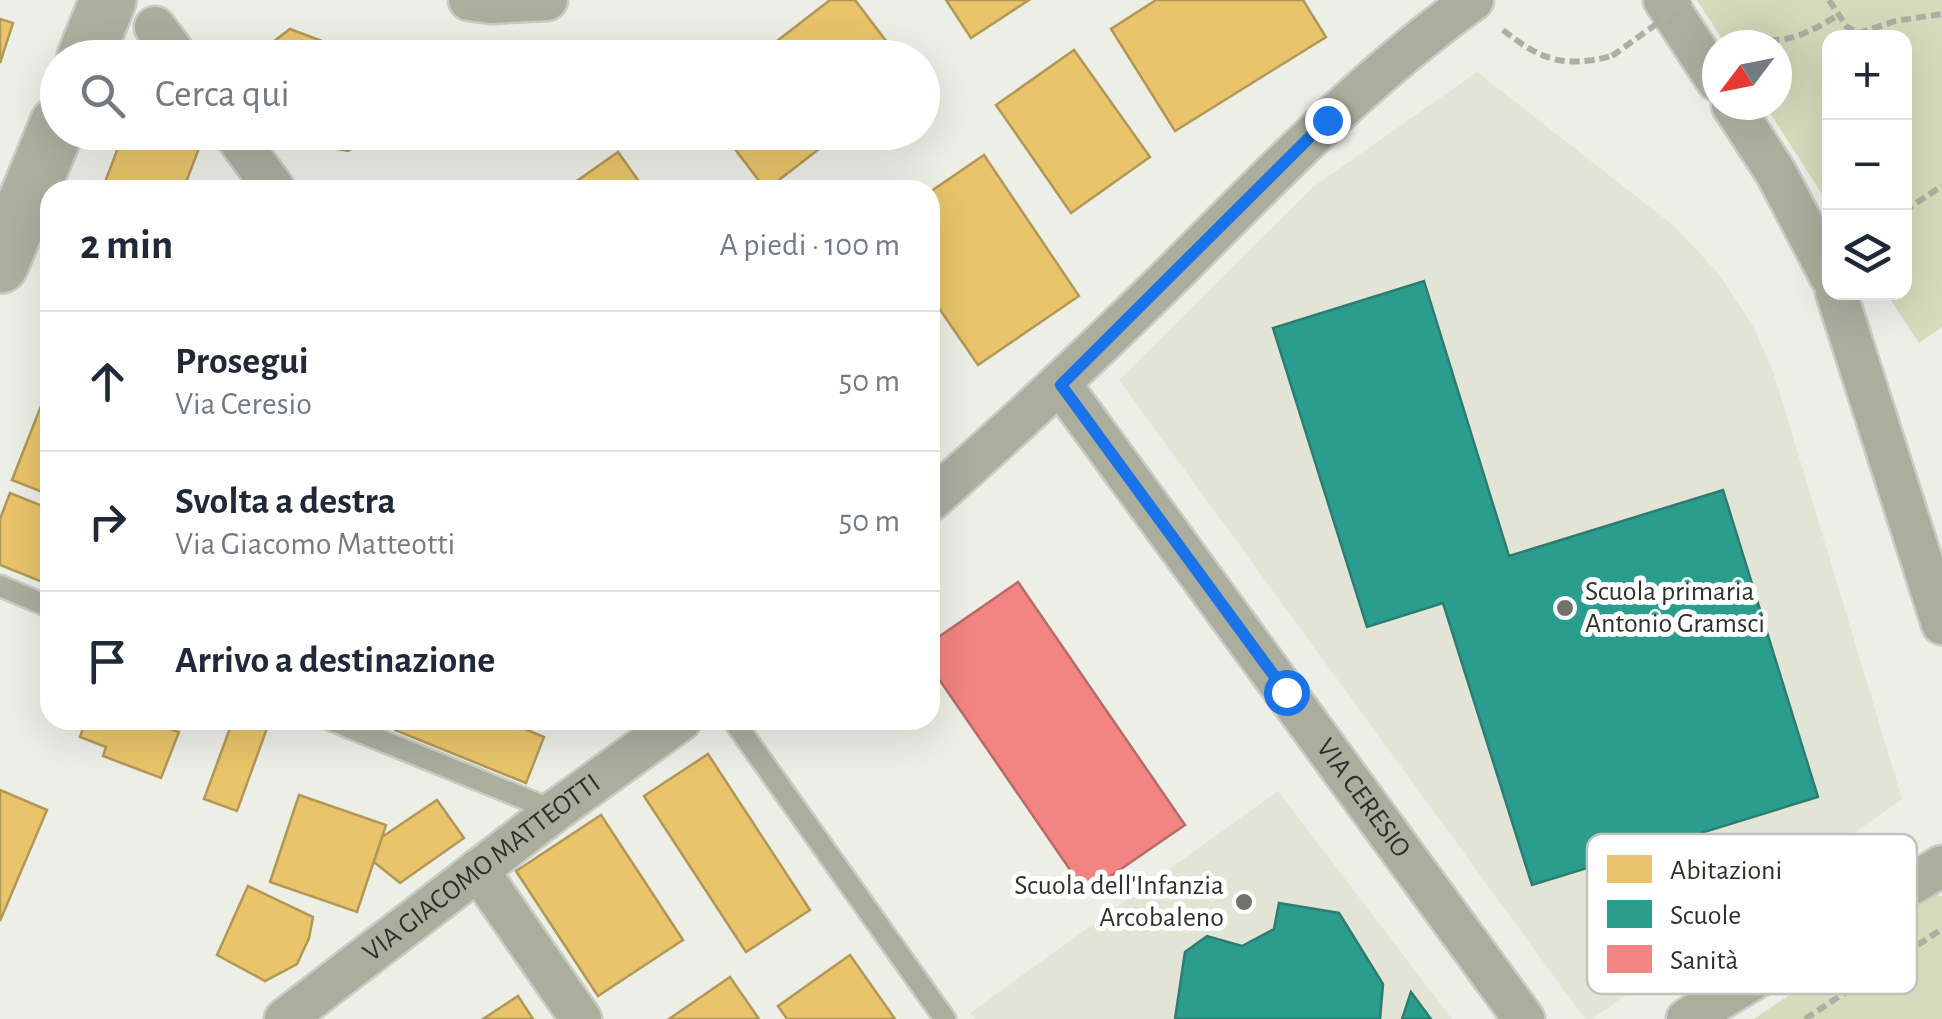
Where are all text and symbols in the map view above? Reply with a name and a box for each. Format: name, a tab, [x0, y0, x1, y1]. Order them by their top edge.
north arrow	[1702, 30, 1792, 120]
map controls	[1822, 30, 1912, 300]
button: +	[1822, 30, 1912, 120]
search box	[40, 40, 940, 150]
icon: search	[75, 68, 130, 123]
text: Cerca qui	[155, 76, 290, 114]
route end	[1305, 98, 1351, 144]
button: −	[1822, 120, 1912, 210]
button: layers	[1822, 210, 1912, 300]
text: 2 min	[80, 224, 173, 266]
text: A piedi · 100 m	[720, 229, 900, 261]
text: Prosegui	[175, 343, 309, 381]
icon: ahead	[80, 354, 135, 409]
text: 50 m	[839, 365, 900, 397]
text: Via Ceresio	[175, 388, 312, 420]
text: Svolta a destra	[175, 483, 396, 521]
icon: right	[80, 494, 135, 549]
text: 50 m	[839, 505, 900, 537]
text: Via Giacomo Matteotti	[175, 528, 455, 560]
place label: Scuola primaria Antonio Gramsci	[1585, 578, 1765, 638]
marker: Scuola primaria Antonio Gramsci	[1554, 597, 1576, 619]
icon: arrive	[80, 634, 135, 689]
text: Arrivo a destinazione	[175, 642, 495, 680]
route start	[1264, 670, 1310, 716]
street label: VIA CERESIO	[1311, 734, 1415, 863]
street label: VIA GIACOMO MATTEOTTI	[358, 769, 605, 967]
legend	[1587, 834, 1917, 994]
text: Abitazioni	[1670, 857, 1782, 885]
place label: Scuola dell'Infanzia Arcobaleno	[1014, 872, 1224, 932]
marker: Scuola dell'Infanzia Arcobaleno	[1233, 891, 1255, 913]
text: Scuole	[1670, 902, 1741, 930]
text: Sanità	[1670, 947, 1738, 975]

